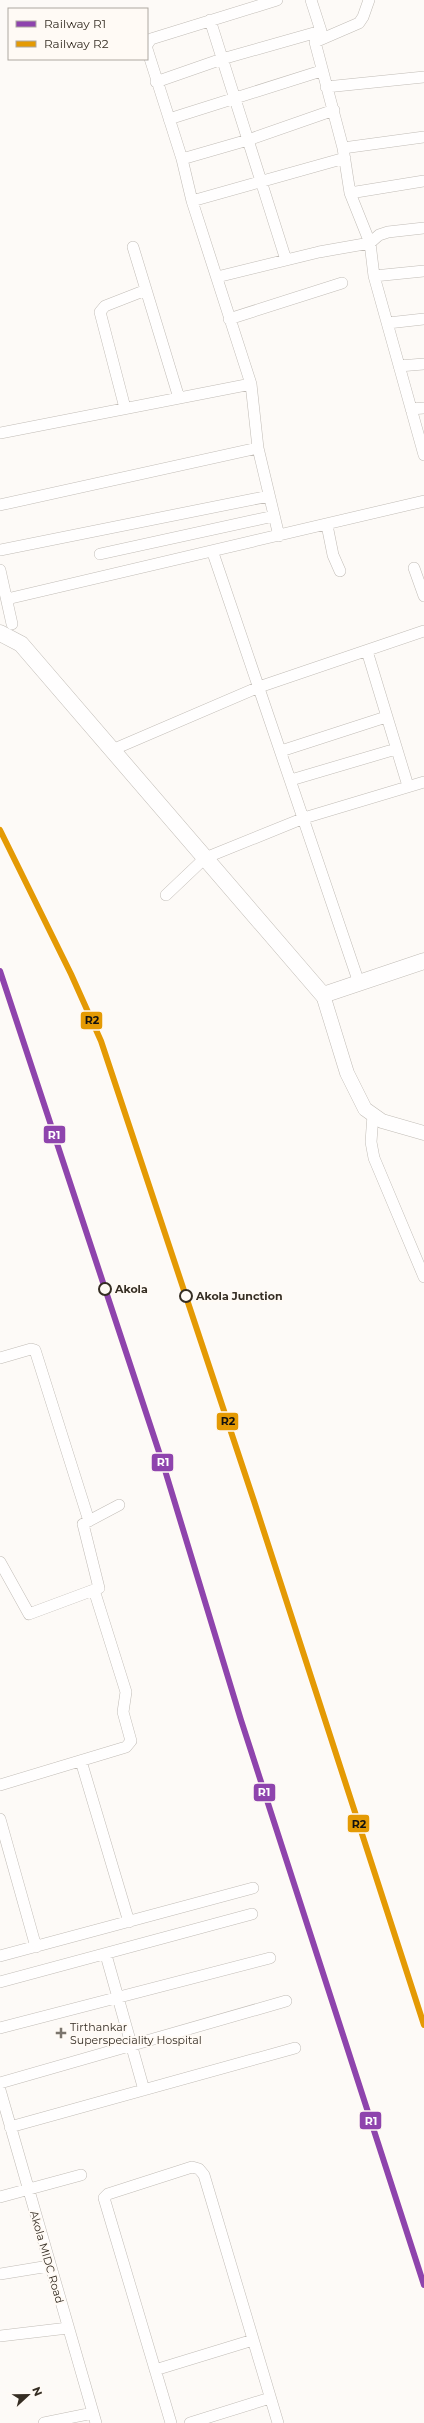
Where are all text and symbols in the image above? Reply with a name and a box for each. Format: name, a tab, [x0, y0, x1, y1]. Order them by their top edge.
legend	[8, 8, 148, 60]
text: Railway R1	[44, 16, 106, 31]
text: Railway R2	[44, 36, 109, 51]
line badge: R2	[80, 1011, 103, 1030]
text: R2	[85, 1013, 100, 1027]
line badge: R1	[43, 1125, 66, 1144]
text: R1	[48, 1128, 60, 1142]
marker: Akola	[98, 1282, 112, 1296]
place label: Akola	[114, 1282, 148, 1296]
marker: Akola Junction	[179, 1289, 193, 1303]
place label: Akola Junction	[195, 1289, 282, 1303]
line badge: R2	[216, 1412, 239, 1431]
text: R2	[221, 1414, 236, 1428]
line badge: R1	[151, 1453, 174, 1472]
text: R1	[157, 1455, 169, 1469]
line badge: R1	[253, 1783, 276, 1802]
text: R1	[258, 1785, 270, 1799]
line badge: R2	[347, 1814, 370, 1833]
text: R2	[352, 1817, 367, 1831]
place label: Tirthankar Superspeciality Hospital	[70, 2020, 202, 2047]
marker: Tirthankar Superspeciality Hospital	[55, 2027, 67, 2039]
line badge: R1	[359, 2111, 382, 2130]
text: R1	[365, 2114, 377, 2128]
street label: Akola MIDC Road	[27, 2209, 67, 2305]
north arrow	[8, 2375, 48, 2415]
text: N	[29, 2385, 45, 2398]

